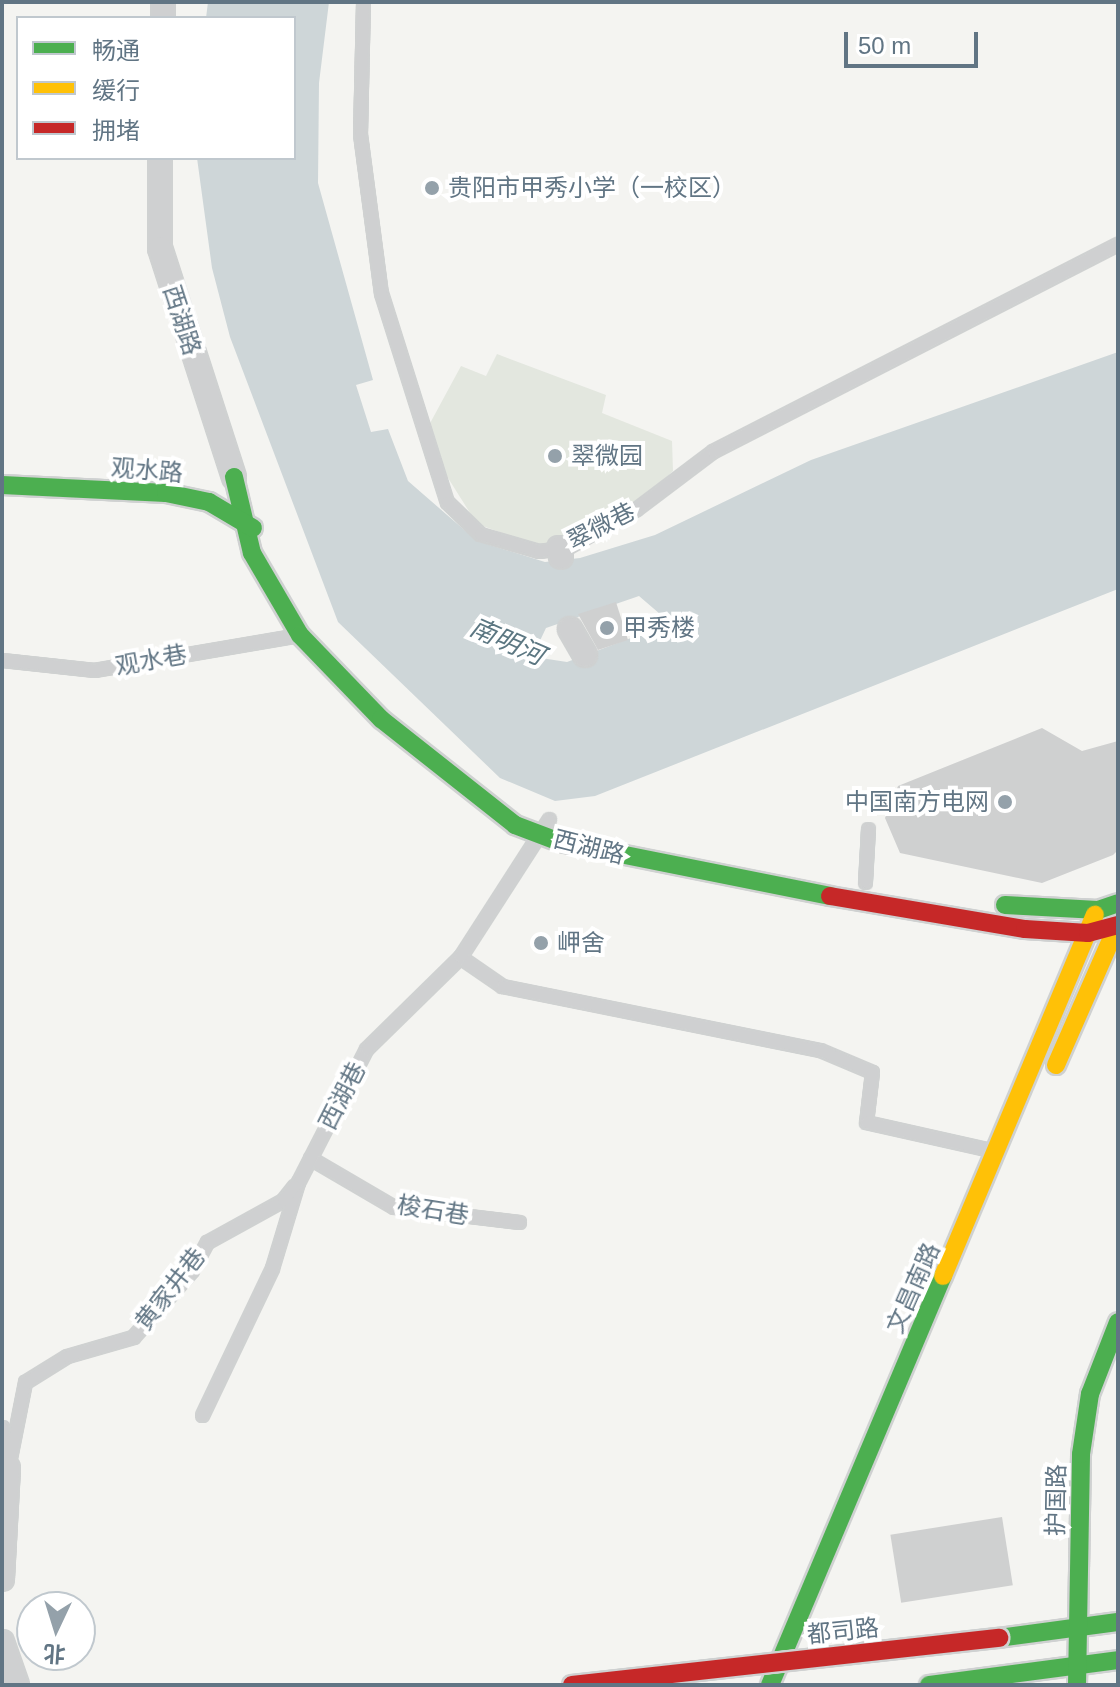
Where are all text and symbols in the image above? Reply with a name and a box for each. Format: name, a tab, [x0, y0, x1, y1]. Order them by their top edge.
legend	[16, 16, 296, 160]
scale bar	[848, 16, 982, 66]
text: 50 m	[858, 32, 911, 59]
text: 畅通	[92, 37, 140, 64]
text: 缓行	[92, 77, 140, 104]
text: 拥堵	[92, 117, 140, 144]
place label: 贵阳市甲秀小学（一校区）	[448, 174, 736, 202]
marker: 贵阳市甲秀小学（一校区）	[423, 179, 441, 197]
street label: 西湖路	[157, 281, 207, 359]
place label: 翠微园	[571, 442, 643, 470]
marker: 翠微园	[546, 447, 564, 465]
street label: 观水路	[110, 453, 184, 487]
street label: 翠微巷	[562, 497, 640, 555]
water label: 南明河	[465, 612, 549, 672]
place label: 甲秀楼	[623, 614, 695, 642]
marker: 甲秀楼	[598, 619, 616, 637]
street label: 观水巷	[113, 640, 189, 680]
place label: 中国南方电网	[845, 788, 989, 816]
marker: 中国南方电网	[996, 793, 1014, 811]
street label: 西湖路	[551, 824, 627, 870]
place label: 岬舍	[557, 929, 605, 957]
marker: 岬舍	[532, 934, 550, 952]
street label: 西湖巷	[313, 1057, 371, 1135]
street label: 梭石巷	[395, 1190, 471, 1230]
street label: 文昌南路	[880, 1238, 946, 1338]
street label: 黄家井巷	[129, 1242, 211, 1336]
street label: 护国路	[1041, 1464, 1071, 1536]
north arrow	[16, 1591, 96, 1671]
street label: 都司路	[806, 1613, 880, 1649]
text: 北	[43, 1640, 66, 1667]

